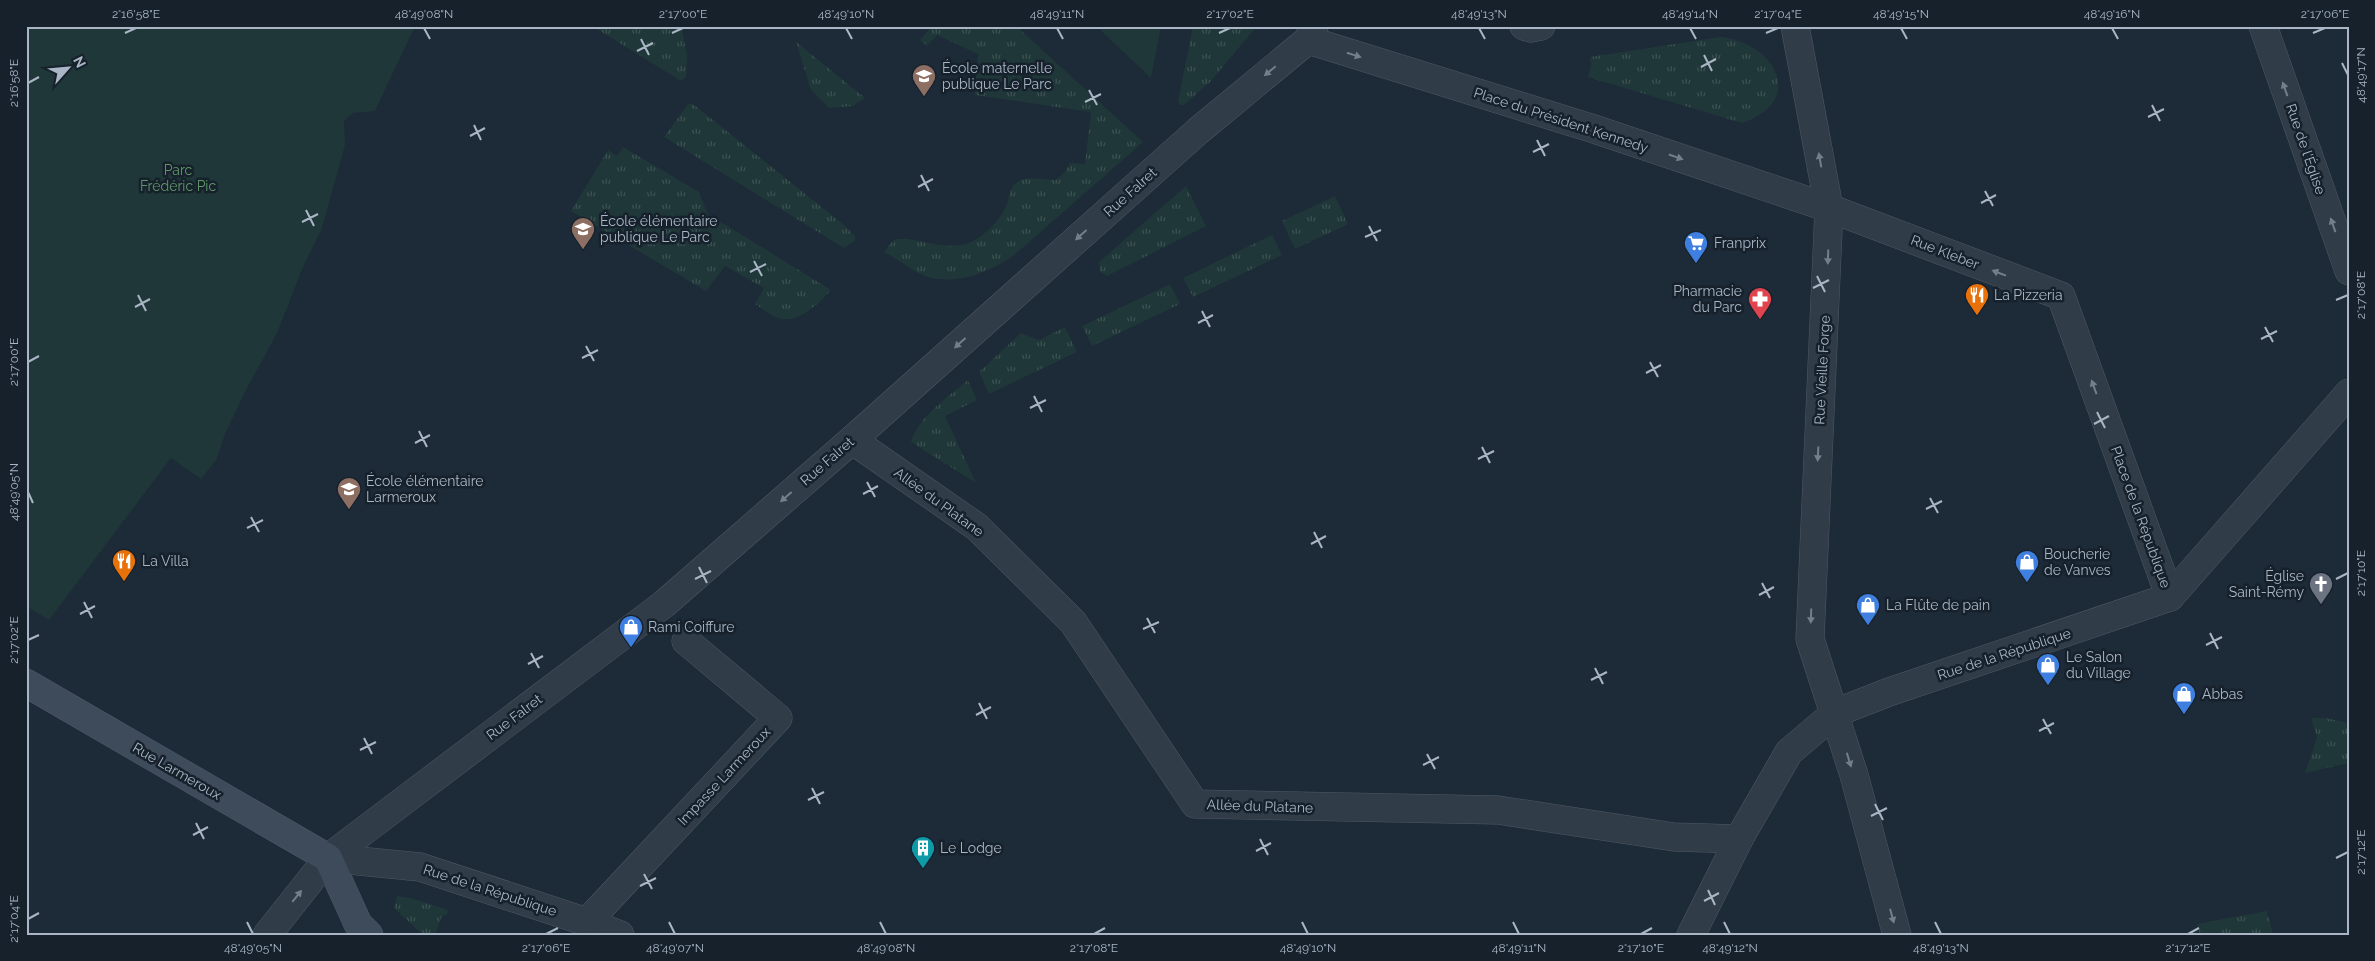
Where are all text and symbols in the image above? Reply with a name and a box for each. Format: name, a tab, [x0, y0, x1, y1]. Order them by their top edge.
text: 2°16'58"E	[112, 7, 160, 21]
text: 48°49'08"N	[395, 7, 453, 21]
text: 2°17'00"E	[659, 7, 707, 21]
text: 48°49'10"N	[818, 7, 874, 21]
text: 48°49'11"N	[1030, 7, 1084, 21]
text: 2°17'02"E	[1206, 7, 1254, 21]
text: 48°49'13"N	[1451, 7, 1507, 21]
text: 48°49'14"N	[1662, 7, 1718, 21]
text: 2°17'04"E	[1754, 7, 1802, 21]
text: 48°49'15"N	[1873, 7, 1929, 21]
text: 48°49'16"N	[2084, 7, 2140, 21]
text: 2°17'06"E	[2301, 7, 2349, 21]
north arrow	[42, 42, 92, 92]
text: 48°49'17"N	[2354, 47, 2368, 103]
one-way arrow	[1347, 51, 1362, 59]
text: N	[70, 54, 89, 70]
text: 2°16'58"E	[7, 59, 21, 107]
place label: École maternelle publique Le Parc	[942, 59, 1052, 92]
school or university icon: École maternelle publique Le Parc	[911, 63, 937, 97]
one-way arrow	[1264, 66, 1277, 77]
one-way arrow	[2281, 81, 2289, 96]
street label: Place du Président Kennedy	[1472, 84, 1651, 156]
street label: Rue de l'Église	[2283, 101, 2330, 196]
one-way arrow	[1816, 151, 1824, 167]
one-way arrow	[1669, 153, 1684, 161]
park label: Parc Frédéric Pic	[140, 162, 216, 194]
street label: Rue Falret	[1100, 164, 1160, 220]
place label: École élémentaire publique Le Parc	[600, 212, 718, 245]
school or university icon: École élémentaire publique Le Parc	[570, 216, 596, 250]
one-way arrow	[2329, 217, 2337, 232]
one-way arrow	[1075, 229, 1087, 241]
supermarket icon: Franprix	[1683, 230, 1709, 264]
street label: Rue Kleber	[1909, 232, 1982, 272]
place label: Franprix	[1714, 235, 1766, 251]
one-way arrow	[1823, 249, 1831, 265]
one-way arrow	[1991, 269, 2006, 276]
text: 2°17'08"E	[2354, 271, 2368, 319]
restaurant icon: La Pizzeria	[1964, 282, 1990, 316]
place label: Pharmacie du Parc	[1673, 283, 1742, 315]
pharmacy icon: Pharmacie du Parc	[1747, 286, 1773, 320]
place label: La Pizzeria	[1994, 287, 2063, 303]
street label: Rue Vieille Forge	[1811, 315, 1833, 425]
text: 2°17'00"E	[7, 338, 21, 386]
one-way arrow	[953, 338, 966, 349]
one-way arrow	[2090, 379, 2097, 394]
street label: Rue Falret	[797, 433, 857, 489]
street label: Place de la République	[2108, 444, 2174, 590]
one-way arrow	[1814, 446, 1822, 462]
text: 48°49'05"N	[7, 463, 21, 521]
street label: Allée du Platane	[891, 464, 987, 540]
place label: École élémentaire Larmeroux	[366, 472, 484, 505]
school or university icon: École élémentaire Larmeroux	[336, 476, 362, 510]
one-way arrow	[779, 492, 792, 503]
place label: Boucherie de Vanves	[2044, 546, 2111, 578]
restaurant icon: La Villa	[111, 548, 137, 582]
shop icon: Boucherie de Vanves	[2014, 549, 2040, 583]
text: 2°17'10"E	[2354, 550, 2368, 596]
place label: La Villa	[142, 553, 189, 569]
place label: Église Saint-Rémy	[2229, 567, 2304, 600]
church icon: Église Saint-Rémy	[2308, 571, 2334, 605]
shop icon: La Flûte de pain	[1855, 592, 1881, 626]
place label: La Flûte de pain	[1886, 597, 1990, 613]
one-way arrow	[1807, 608, 1815, 624]
shop icon: Rami Coiffure	[618, 614, 644, 648]
text: 2°17'02"E	[7, 616, 21, 664]
place label: Rami Coiffure	[648, 619, 735, 635]
street label: Rue de la République	[1935, 625, 2073, 683]
place label: Le Salon du Village	[2066, 649, 2131, 681]
shop icon: Le Salon du Village	[2035, 652, 2061, 686]
shop icon: Abbas	[2171, 681, 2197, 715]
place label: Abbas	[2202, 686, 2243, 702]
street label: Rue Falret	[483, 691, 545, 743]
street label: Impasse Larmeroux	[674, 724, 774, 828]
street label: Rue Larmeroux	[130, 739, 224, 803]
one-way arrow	[1846, 752, 1854, 767]
street label: Allée du Platane	[1207, 796, 1313, 816]
text: 2°17'12"E	[2354, 829, 2368, 875]
building icon: Le Lodge	[910, 835, 936, 869]
place label: Le Lodge	[940, 840, 1002, 856]
street label: Rue de la République	[421, 861, 559, 919]
one-way arrow	[291, 890, 302, 903]
text: 2°17'04"E	[7, 895, 21, 943]
one-way arrow	[1888, 909, 1896, 924]
text: 48°49'05"N	[224, 941, 282, 955]
text: 2°17'06"E	[522, 941, 570, 955]
text: 48°49'07"N	[646, 941, 704, 955]
text: 48°49'08"N	[857, 941, 915, 955]
text: 2°17'08"E	[1070, 941, 1118, 955]
text: 48°49'10"N	[1280, 941, 1336, 955]
text: 48°49'11"N	[1492, 941, 1546, 955]
text: 2°17'10"E	[1618, 941, 1664, 955]
text: 48°49'12"N	[1702, 941, 1758, 955]
text: 48°49'13"N	[1913, 941, 1969, 955]
text: 2°17'12"E	[2165, 941, 2211, 955]

